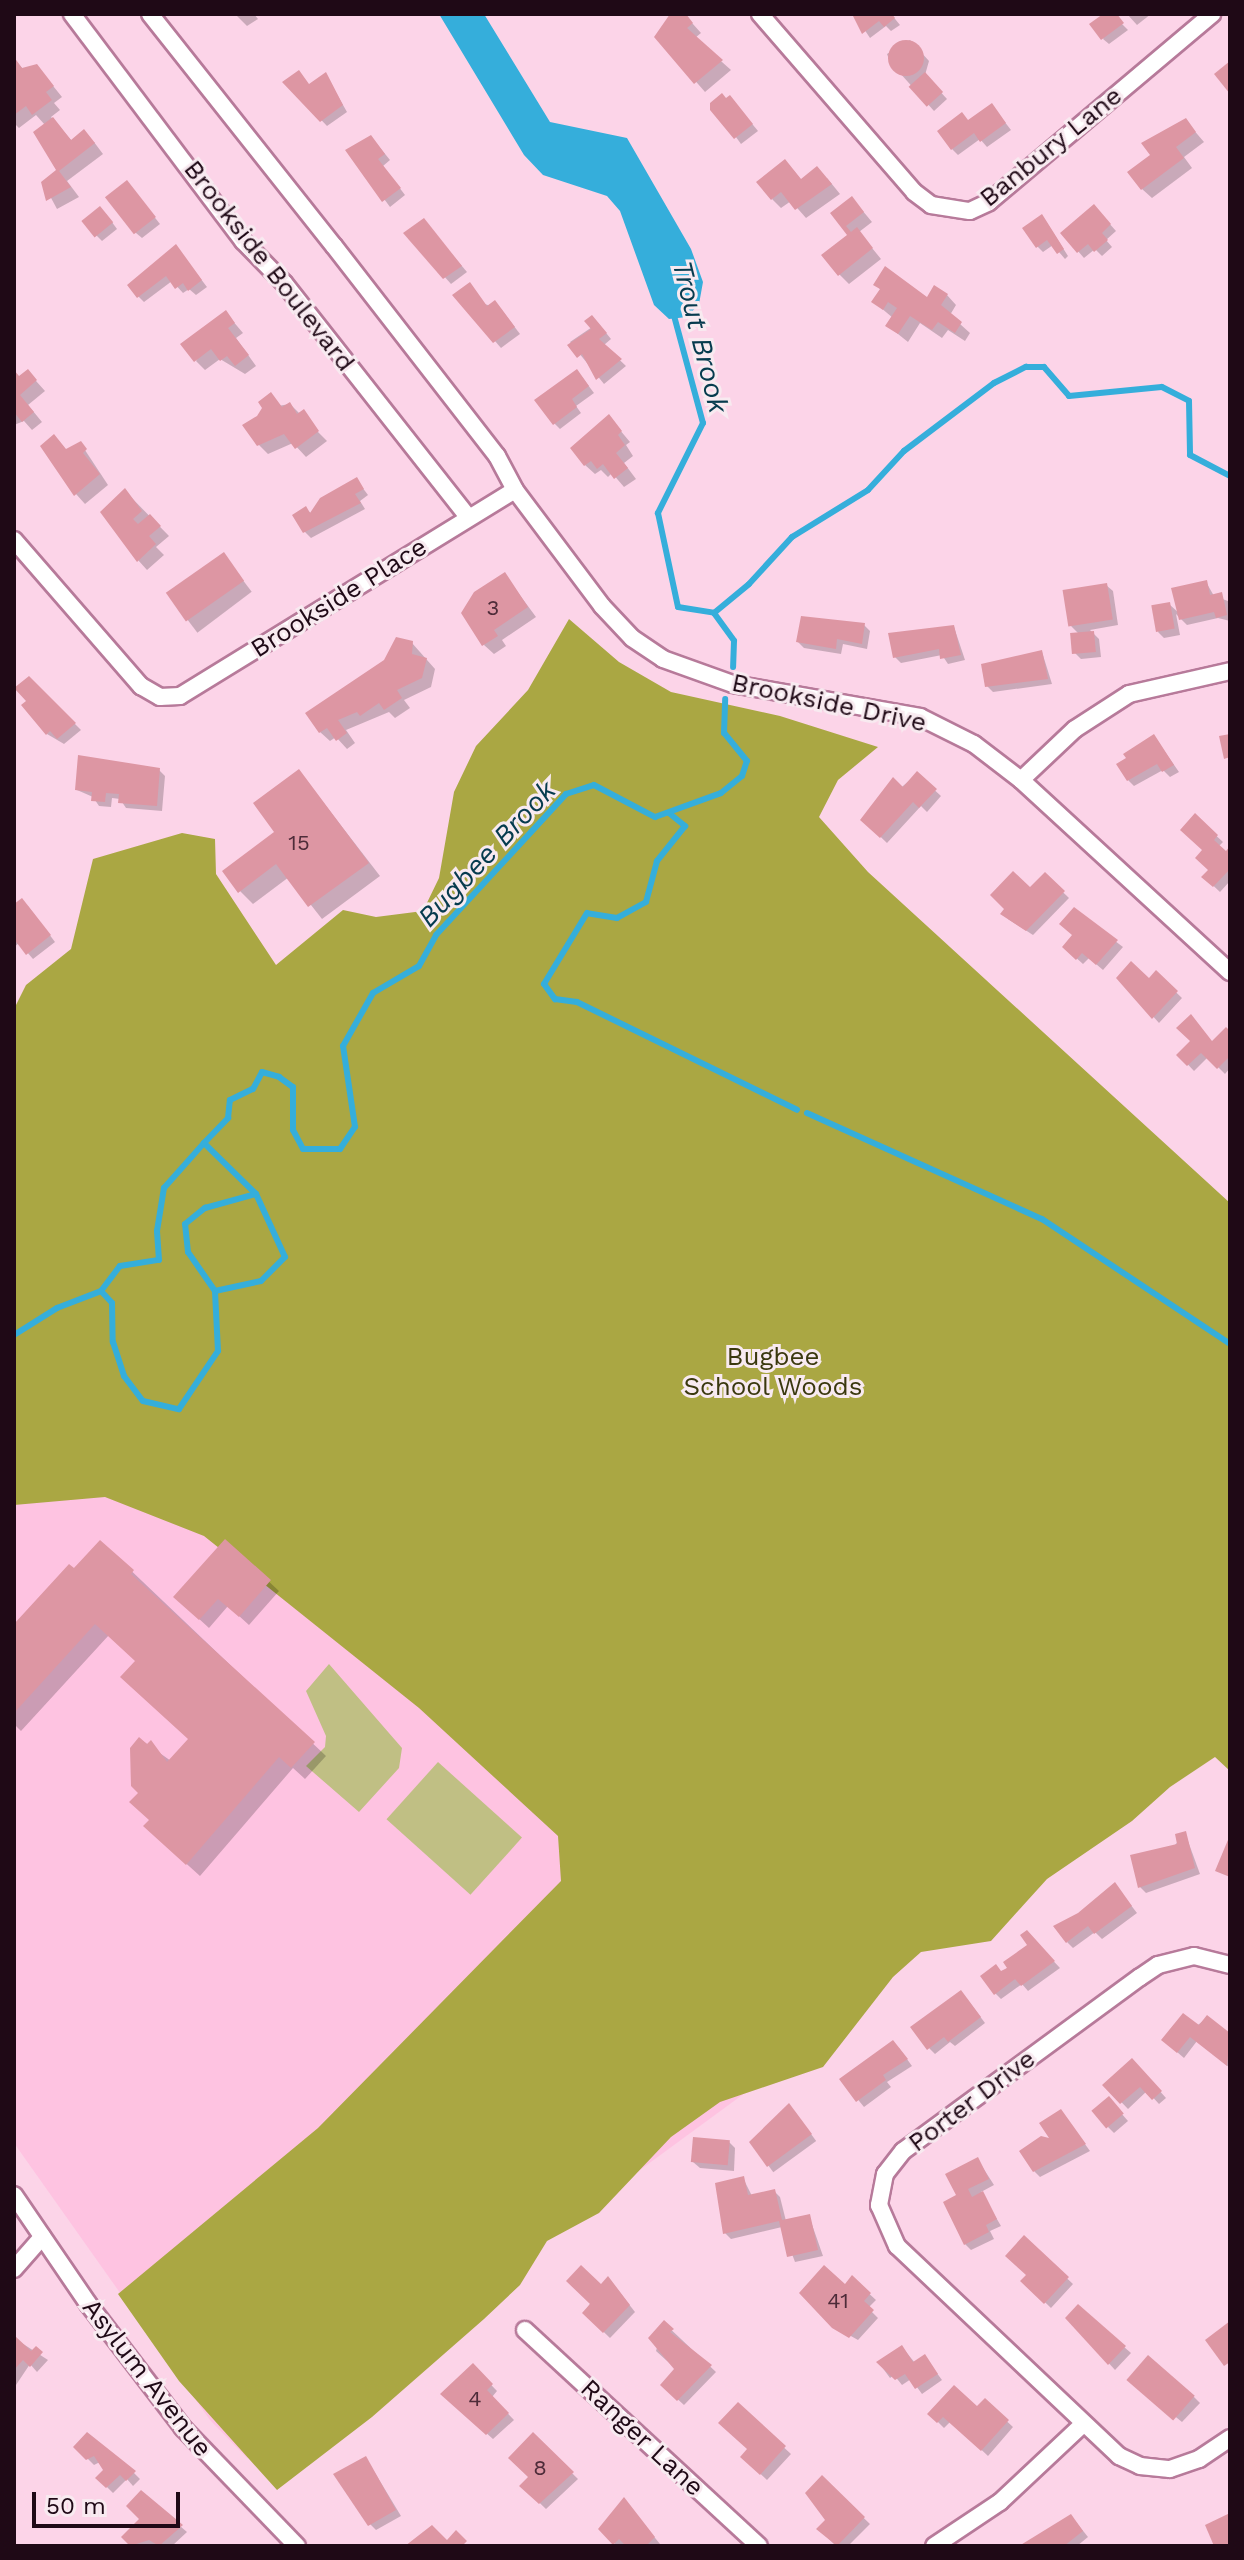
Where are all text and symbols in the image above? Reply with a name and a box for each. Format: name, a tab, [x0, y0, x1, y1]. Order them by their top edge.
street label: Banbury Lane	[973, 80, 1129, 214]
street label: Brookside Boulevard	[177, 154, 361, 378]
water label: Trout Brook	[665, 257, 735, 417]
street label: Brookside Place	[245, 531, 433, 665]
house number: 3	[487, 595, 499, 621]
street label: Brookside Drive	[729, 667, 929, 739]
water label: Bugbee Brook	[411, 774, 563, 934]
house number: 15	[288, 830, 310, 856]
park label: Bugbee School Woods	[683, 1341, 863, 1402]
street label: Porter Drive	[902, 2043, 1042, 2159]
house number: 41	[827, 2288, 849, 2314]
street label: Asylum Avenue	[75, 2292, 219, 2464]
street label: Ranger Lane	[574, 2373, 710, 2503]
house number: 4	[468, 2386, 482, 2412]
house number: 8	[533, 2455, 547, 2481]
scale bar	[36, 2476, 184, 2526]
text: 50 m	[46, 2492, 106, 2520]

